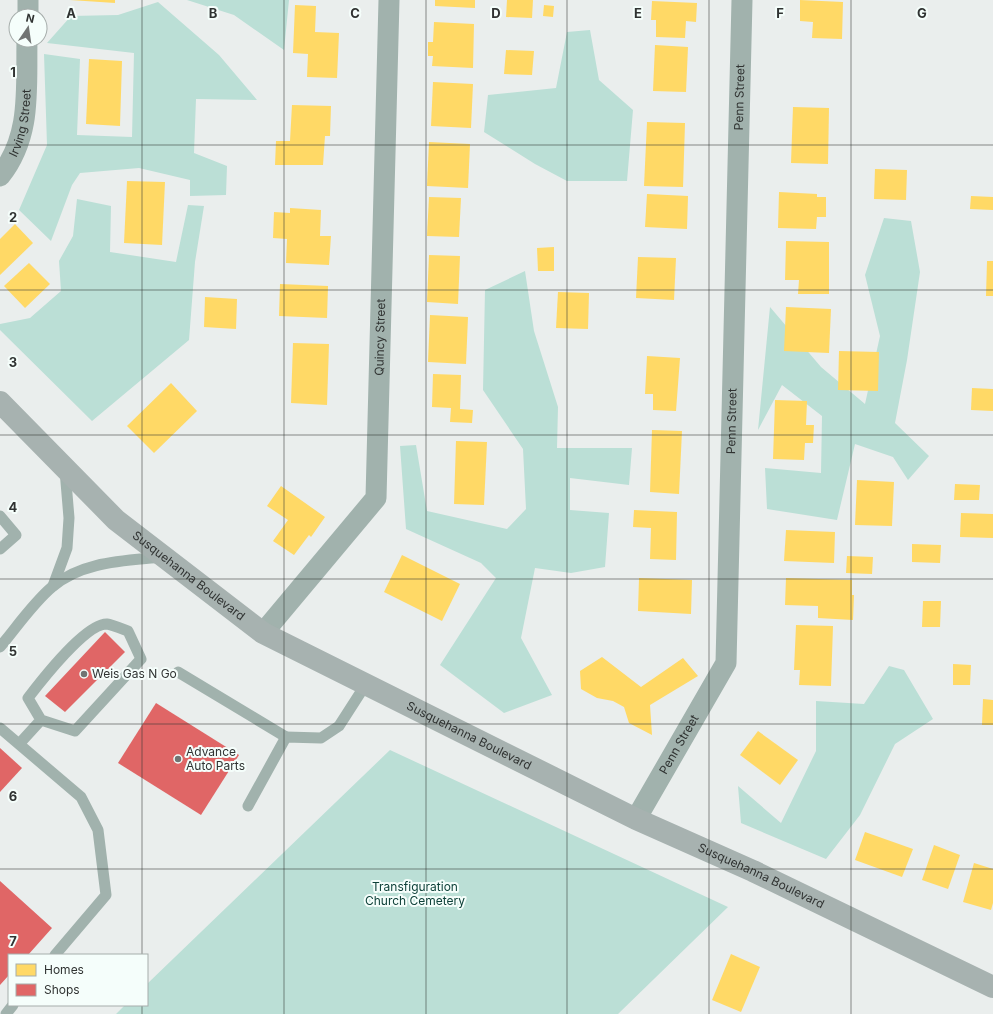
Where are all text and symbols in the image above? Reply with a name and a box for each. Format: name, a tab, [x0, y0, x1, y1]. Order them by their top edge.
text: A	[66, 5, 76, 21]
text: B	[209, 5, 218, 21]
text: C	[350, 5, 360, 21]
text: D	[491, 5, 501, 21]
text: E	[634, 5, 642, 21]
text: F	[776, 5, 784, 21]
text: G	[917, 5, 927, 21]
north arrow	[8, 8, 48, 48]
text: N	[25, 10, 36, 26]
text: 1	[10, 64, 16, 80]
street label: Penn Street	[731, 64, 747, 130]
street label: Irving Street	[5, 89, 34, 159]
text: 2	[9, 209, 17, 225]
street label: Quincy Street	[371, 298, 388, 376]
text: 3	[9, 354, 17, 370]
street label: Penn Street	[723, 388, 740, 454]
text: 4	[9, 499, 18, 515]
street label: Susquehanna Boulevard	[130, 527, 248, 623]
text: 5	[9, 643, 17, 659]
place label: Weis Gas N Go	[92, 666, 177, 681]
marker: Weis Gas N Go	[79, 669, 89, 679]
street label: Susquehanna Boulevard	[404, 698, 534, 773]
street label: Penn Street	[656, 712, 702, 777]
place label: Advance Auto Parts	[186, 744, 245, 773]
marker: Advance Auto Parts	[173, 754, 183, 764]
text: 6	[9, 788, 17, 804]
street label: Susquehanna Boulevard	[696, 839, 827, 911]
park label: Transfiguration Church Cemetery	[365, 879, 465, 908]
text: 7	[9, 933, 17, 949]
legend	[8, 954, 148, 1006]
text: Homes	[44, 962, 84, 977]
text: Shops	[44, 982, 80, 997]

